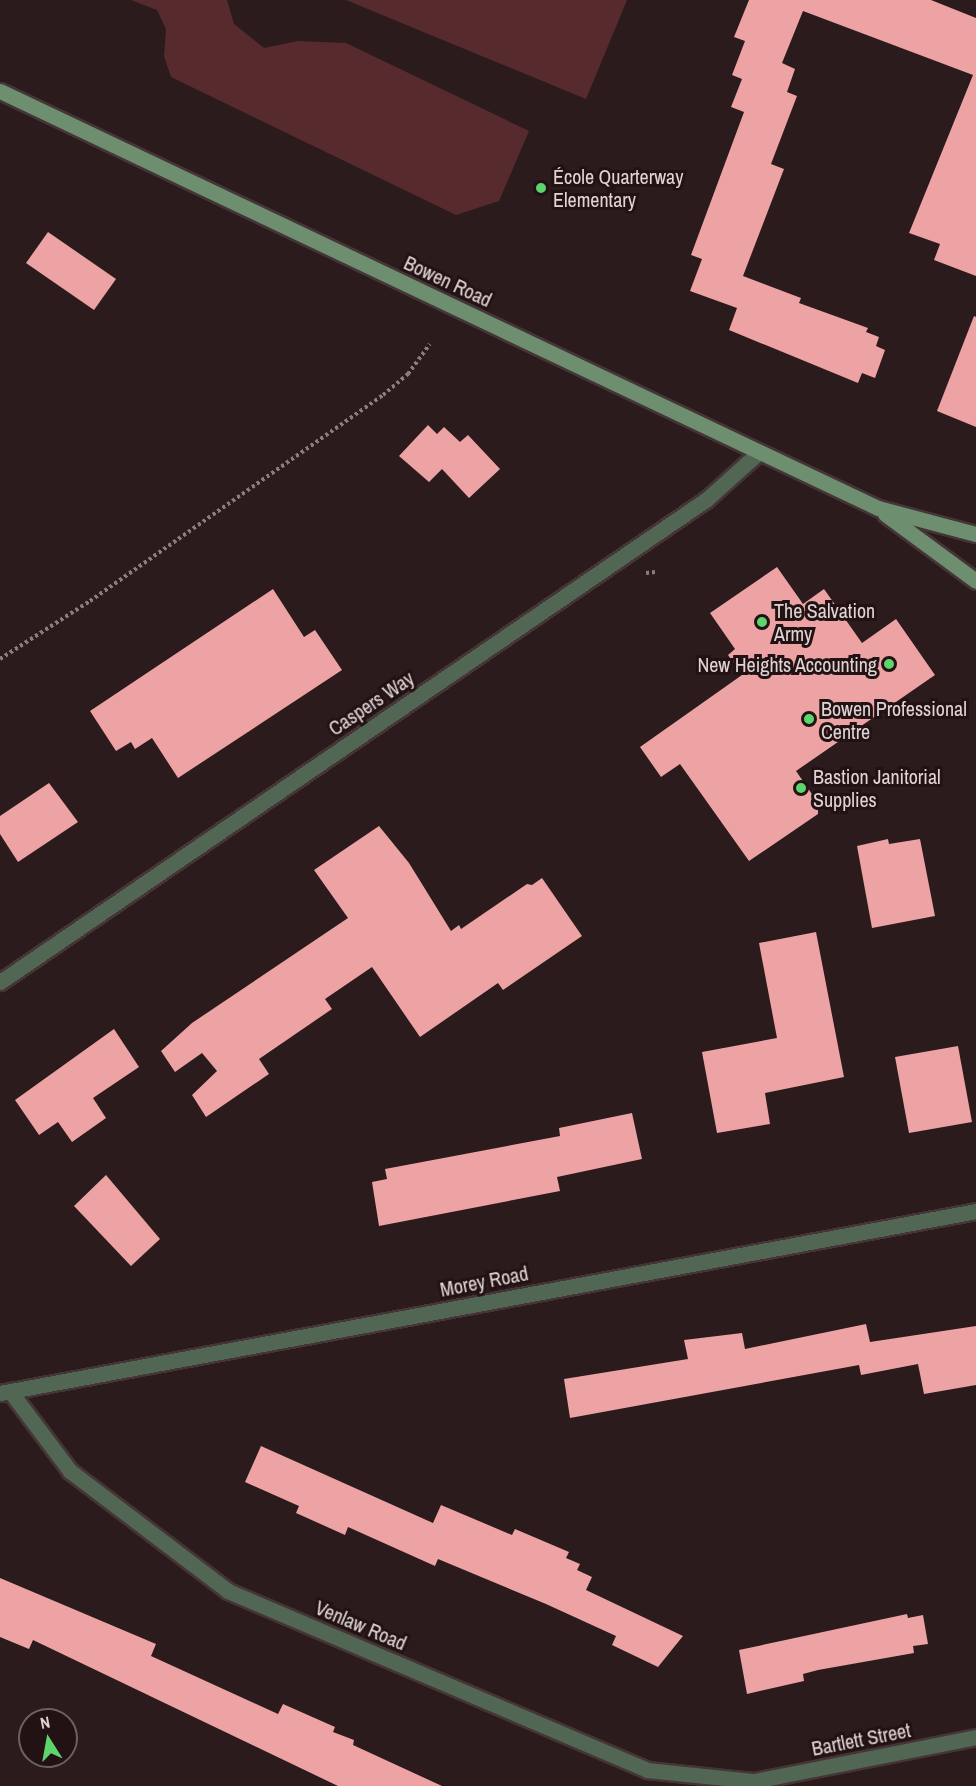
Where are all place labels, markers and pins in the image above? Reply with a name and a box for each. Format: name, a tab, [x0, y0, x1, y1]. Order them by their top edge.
place label: École Quarterway Elementary	[553, 164, 683, 211]
marker: École Quarterway Elementary	[534, 181, 548, 195]
place label: The Salvation Army	[774, 598, 875, 645]
marker: The Salvation Army	[755, 615, 769, 629]
place label: New Heights Accounting	[697, 652, 877, 676]
marker: New Heights Accounting	[882, 657, 896, 671]
place label: Bowen Professional Centre	[821, 696, 967, 743]
marker: Bowen Professional Centre	[802, 712, 816, 726]
place label: Bastion Janitorial Supplies	[813, 765, 941, 812]
marker: Bastion Janitorial Supplies	[794, 781, 808, 795]

